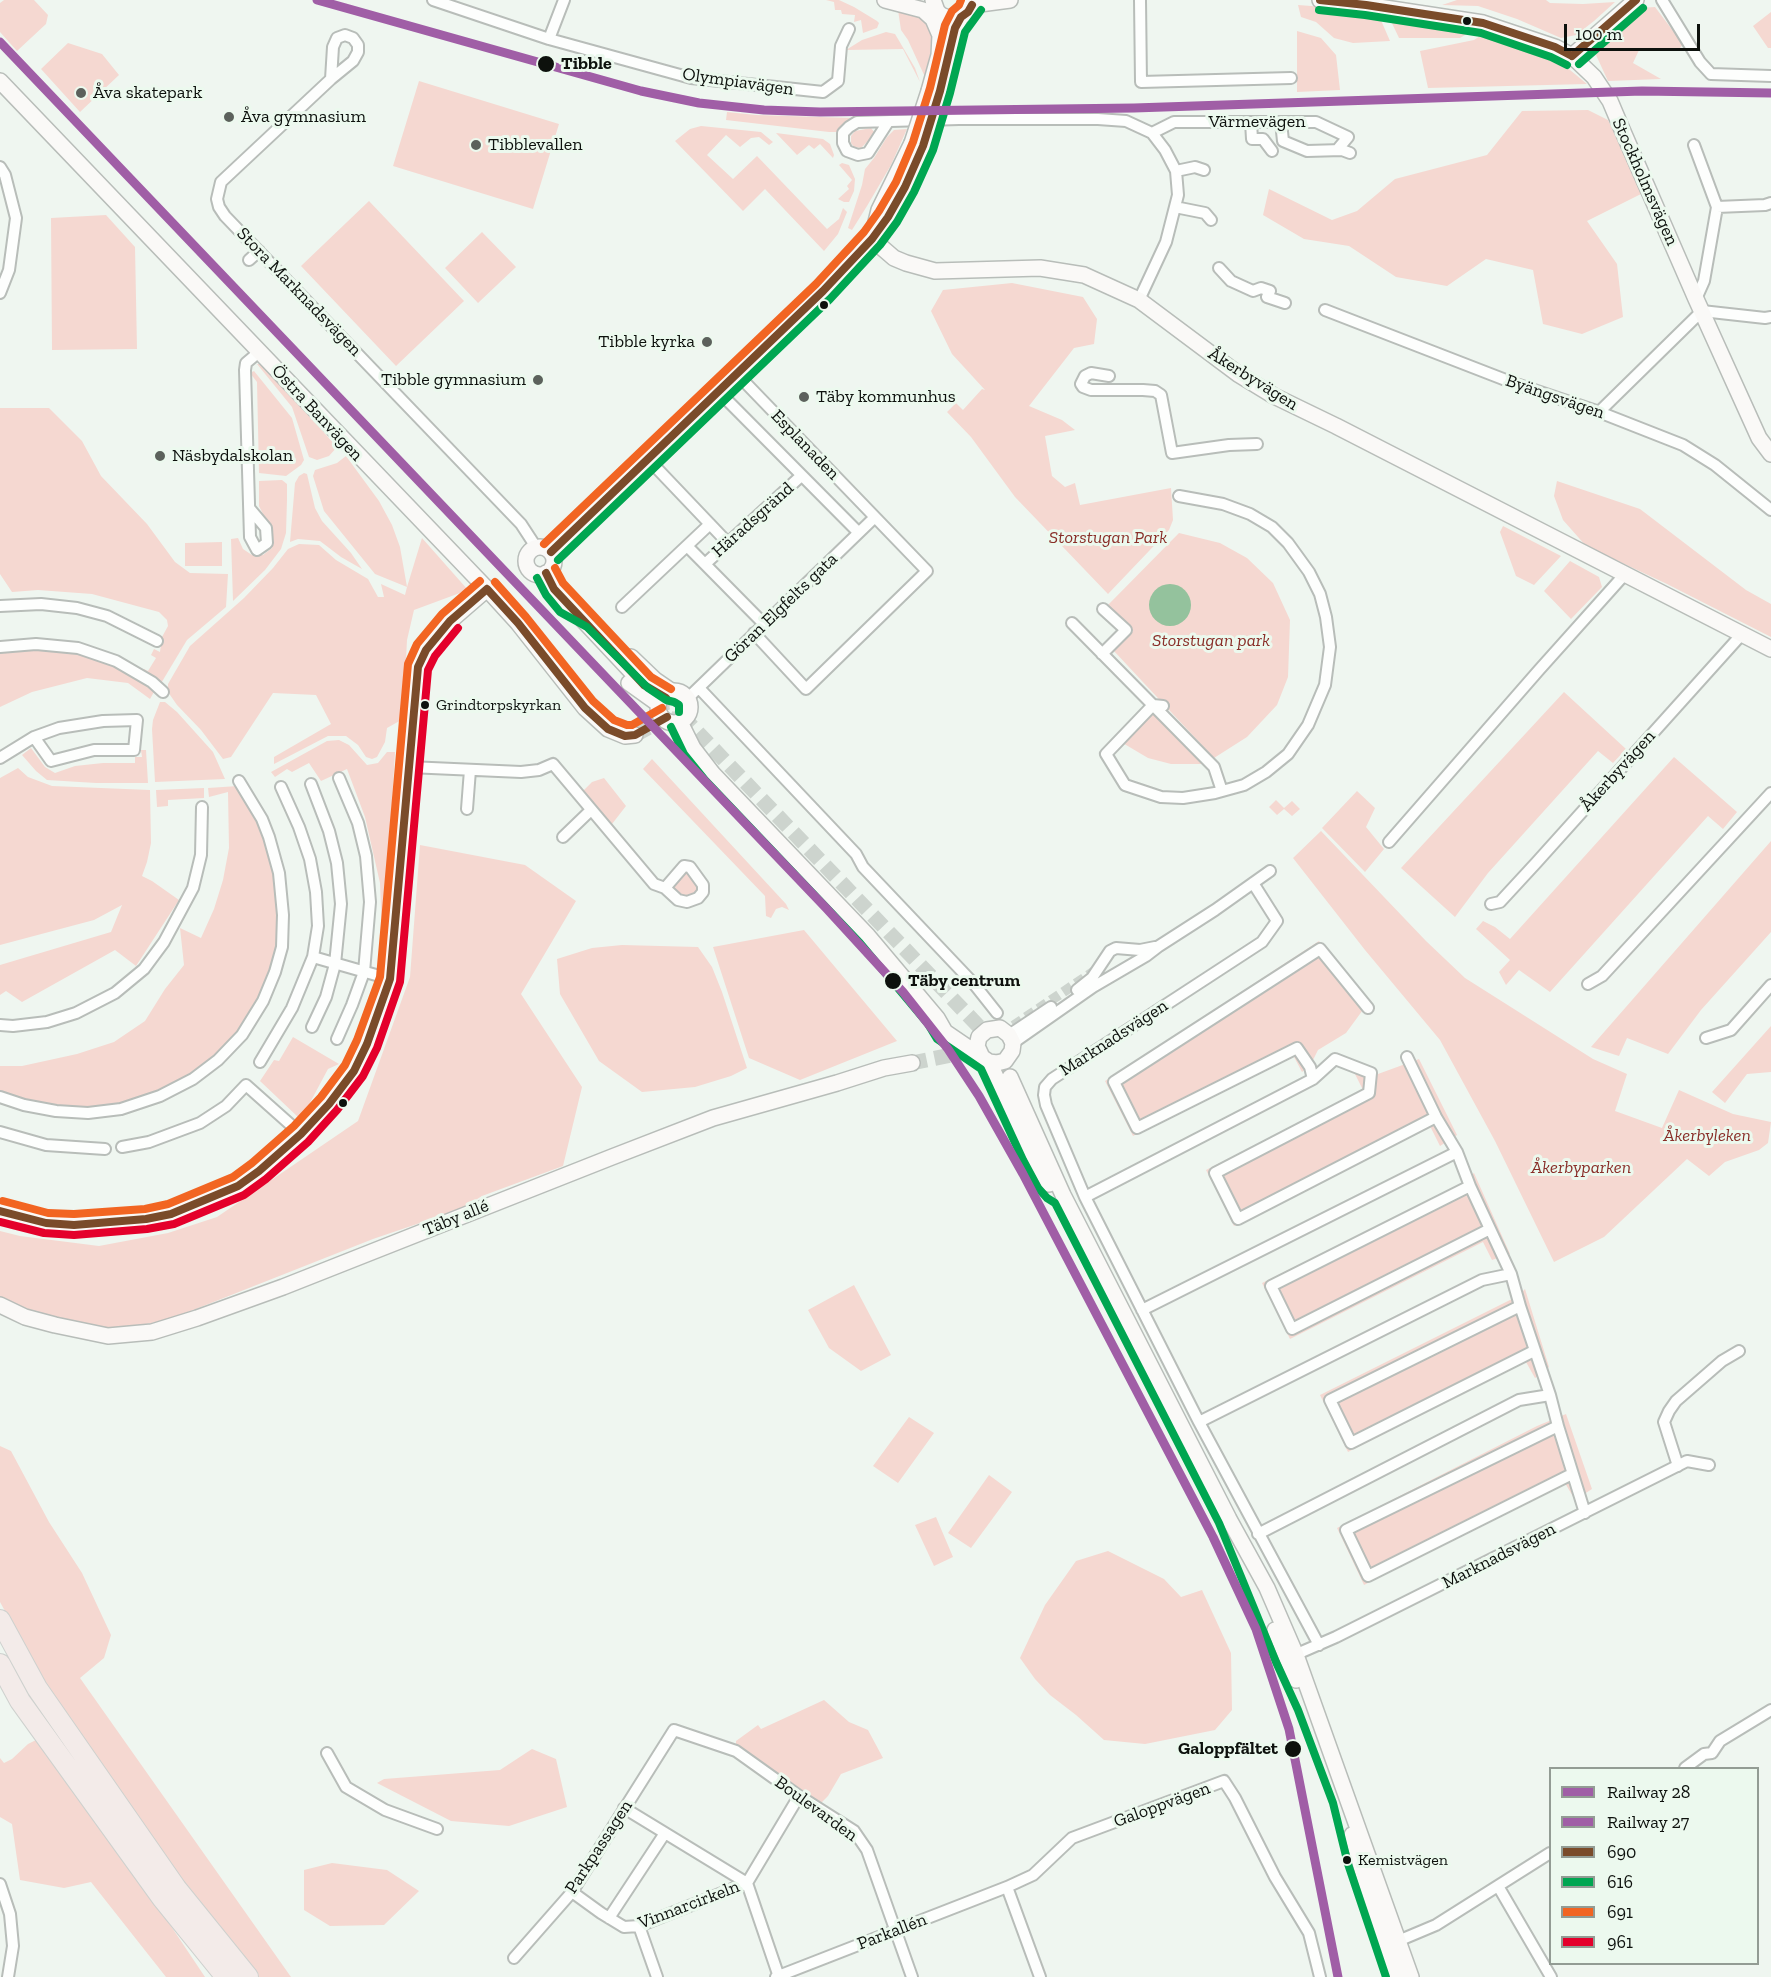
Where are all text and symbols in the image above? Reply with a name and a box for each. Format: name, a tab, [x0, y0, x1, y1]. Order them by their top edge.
scale bar	[1567, 12, 1704, 50]
unlabelled marker	[1461, 15, 1473, 27]
text: 100 m	[1575, 23, 1622, 45]
place label: Tibble	[561, 53, 612, 75]
marker: Tibble	[536, 54, 556, 74]
street label: Olympiavägen	[681, 64, 795, 100]
place label: Åva skatepark	[93, 82, 202, 104]
marker: Åva skatepark	[74, 86, 88, 100]
place label: Åva gymnasium	[241, 106, 366, 128]
marker: Åva gymnasium	[222, 110, 236, 124]
street label: Värmevägen	[1209, 111, 1305, 133]
street label: Stockholmsvägen	[1607, 115, 1683, 249]
place label: Tibblevallen	[488, 134, 583, 156]
marker: Tibblevallen	[469, 138, 483, 152]
street label: Stora Marknadsvägen	[232, 223, 366, 361]
unlabelled marker	[818, 299, 830, 311]
place label: Tibble kyrka	[598, 331, 695, 353]
marker: Tibble kyrka	[700, 335, 714, 349]
street label: Åkerbyvägen	[1204, 343, 1302, 415]
street label: Östra Banvägen	[267, 360, 367, 466]
place label: Tibble gymnasium	[381, 369, 526, 391]
street label: Byängsvägen	[1503, 370, 1607, 424]
marker: Tibble gymnasium	[531, 373, 545, 387]
place label: Täby kommunhus	[816, 386, 956, 408]
marker: Täby kommunhus	[797, 390, 811, 404]
street label: Esplanaden	[766, 405, 844, 485]
place label: Näsbydalskolan	[172, 445, 293, 467]
marker: Näsbydalskolan	[153, 449, 167, 463]
street label: Häradsgränd	[708, 478, 798, 562]
park label: Storstugan Park	[1049, 527, 1167, 549]
street label: Göran Elgfelts gata	[720, 548, 842, 668]
park label: Storstugan park	[1152, 630, 1270, 652]
place label: Grindtorpskyrkan	[436, 695, 561, 715]
marker: Grindtorpskyrkan	[419, 699, 431, 711]
street label: Åkerbyvägen	[1576, 726, 1660, 816]
place label: Täby centrum	[908, 970, 1020, 992]
marker: Täby centrum	[883, 971, 903, 991]
street label: Marknadsvägen	[1056, 995, 1172, 1081]
unlabelled marker	[337, 1097, 349, 1109]
park label: Åkerbyleken	[1663, 1125, 1751, 1147]
park label: Åkerbyparken	[1531, 1157, 1631, 1179]
street label: Täby allé	[420, 1195, 492, 1241]
street label: Marknadsvägen	[1439, 1518, 1559, 1594]
place label: Galoppfältet	[1178, 1738, 1278, 1760]
marker: Galoppfältet	[1283, 1739, 1303, 1759]
legend	[1549, 1767, 1759, 1965]
street label: Boulevarden	[770, 1772, 862, 1846]
street label: Galoppvägen	[1111, 1778, 1213, 1832]
text: Railway 28	[1607, 1781, 1690, 1803]
street label: Parkpassagen	[561, 1796, 637, 1898]
text: Railway 27	[1607, 1811, 1689, 1833]
text: 690	[1607, 1841, 1636, 1863]
place label: Kemistvägen	[1358, 1850, 1448, 1870]
marker: Kemistvägen	[1341, 1854, 1353, 1866]
text: 616	[1607, 1871, 1633, 1893]
street label: Vinnarcirkeln	[635, 1876, 743, 1934]
text: 691	[1607, 1901, 1633, 1923]
street label: Parkallén	[854, 1909, 930, 1955]
text: 961	[1607, 1931, 1633, 1953]

